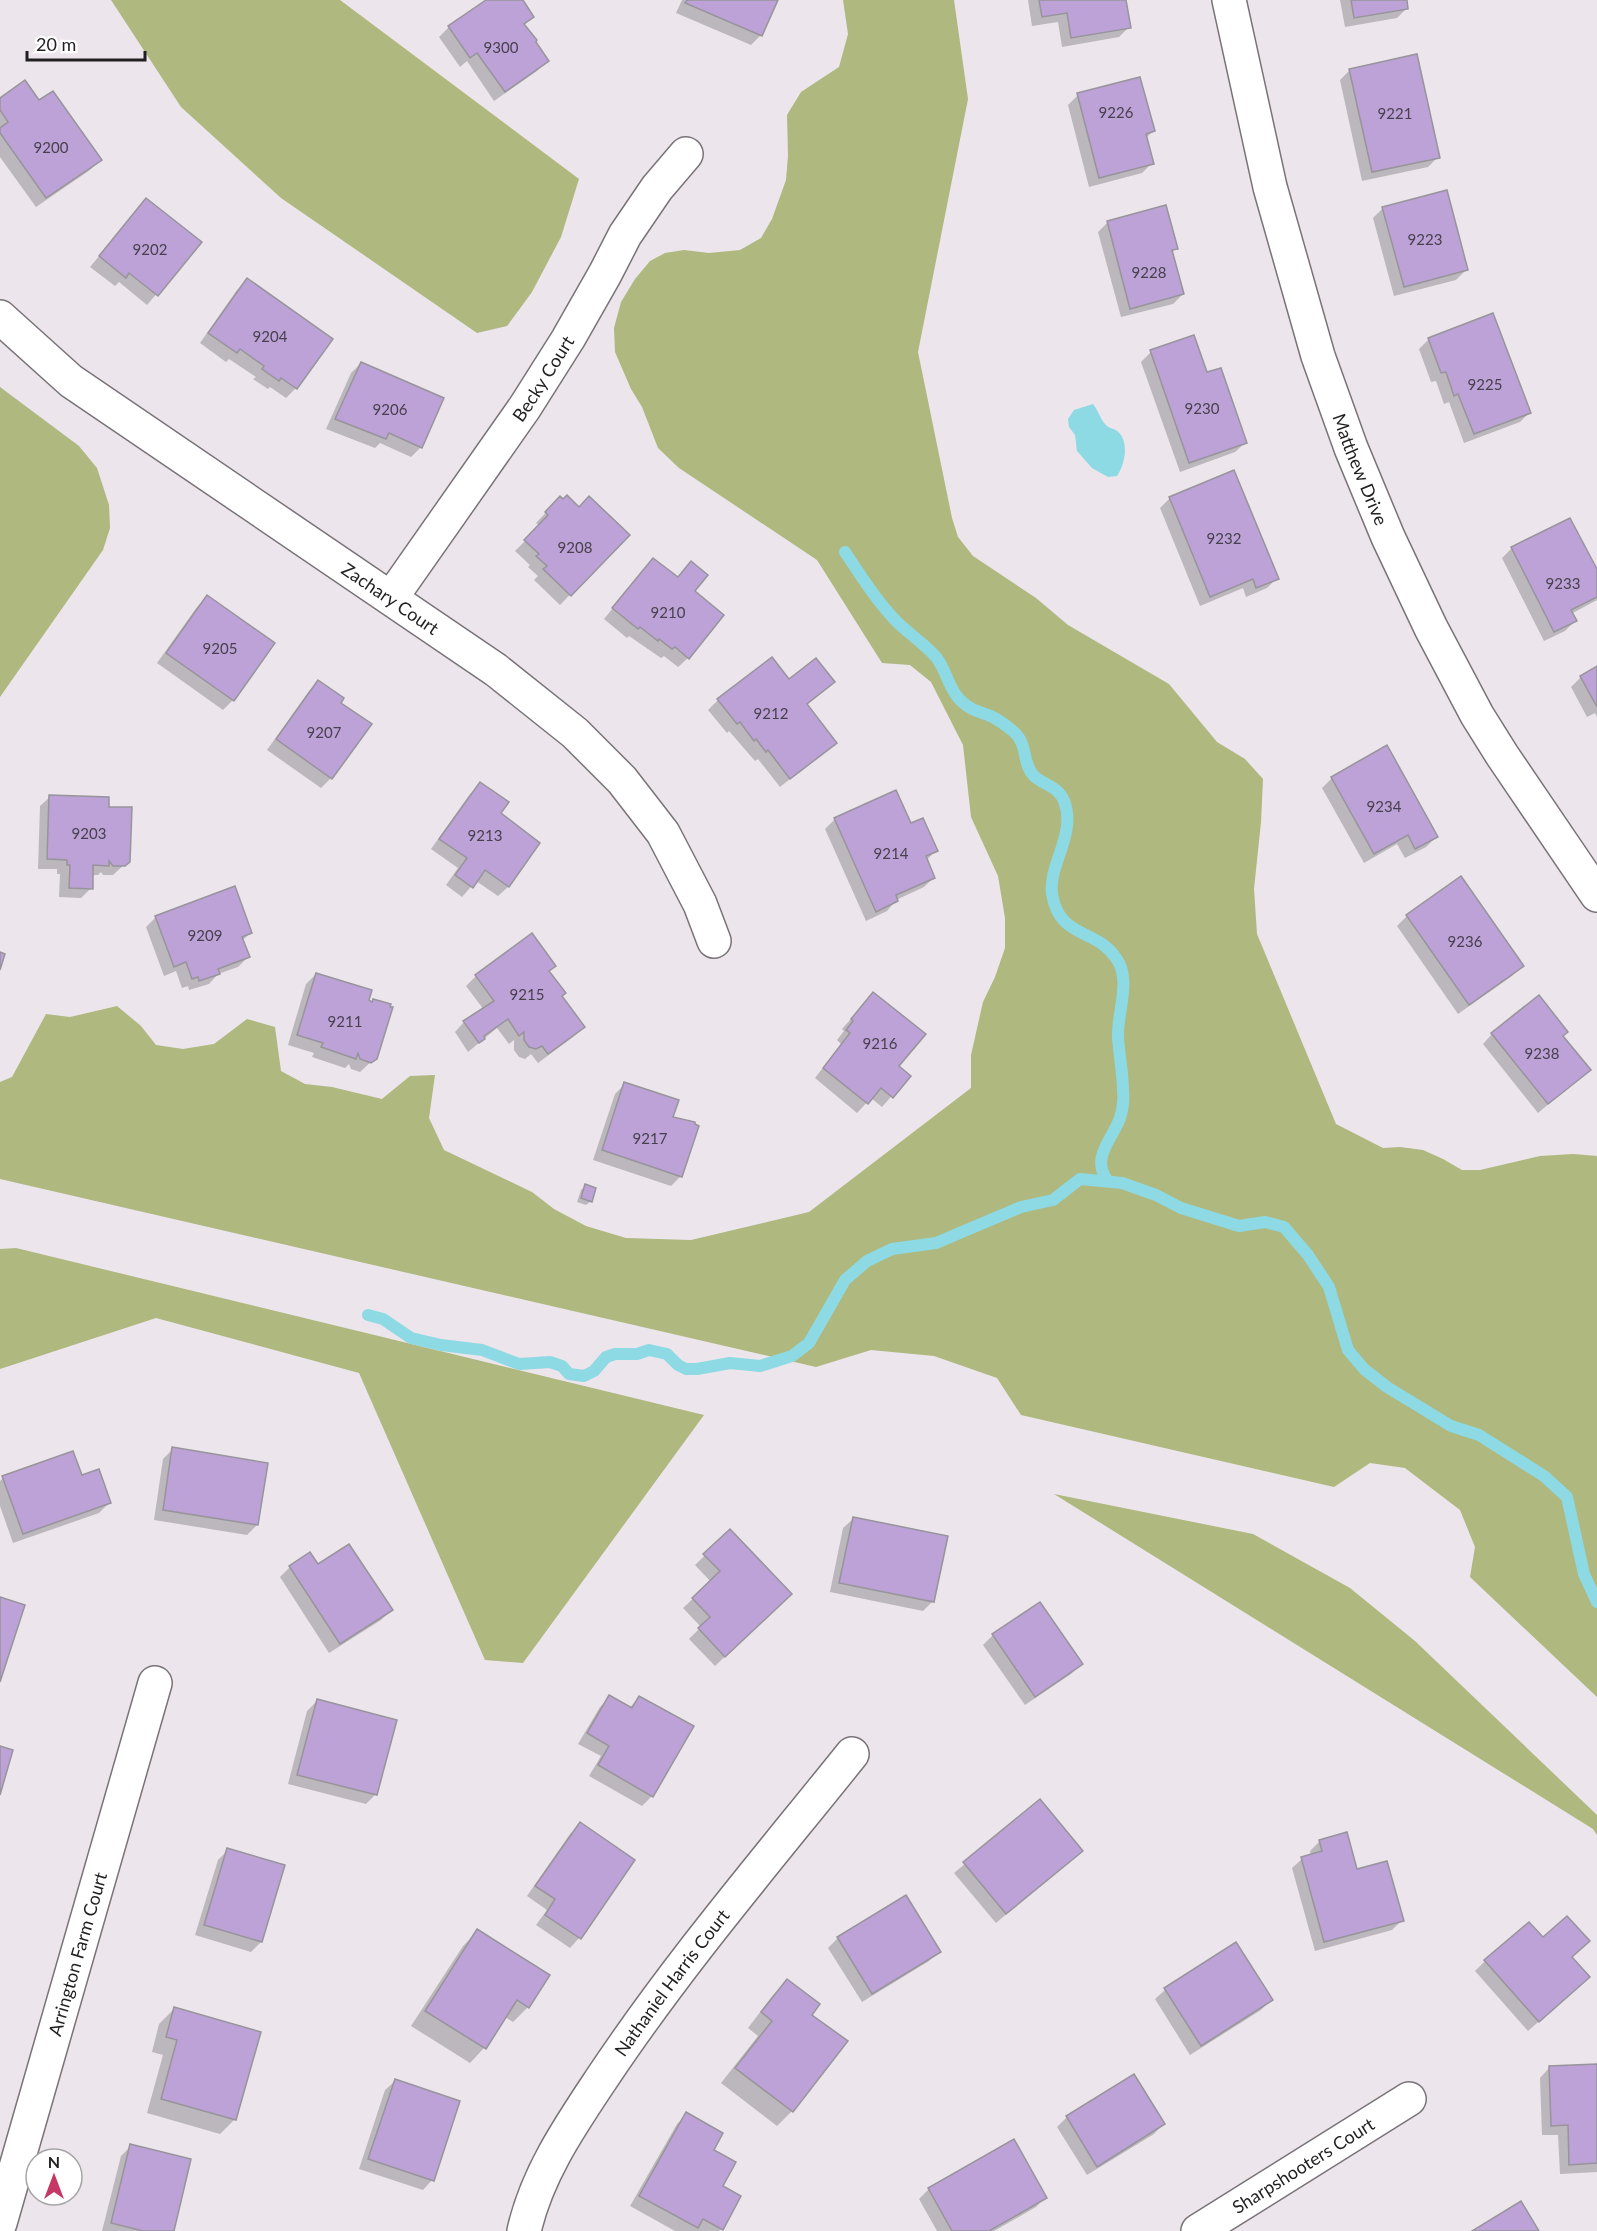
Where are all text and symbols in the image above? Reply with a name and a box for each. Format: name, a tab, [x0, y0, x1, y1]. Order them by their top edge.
scale bar	[27, 24, 146, 62]
text: 20 m	[36, 33, 76, 55]
house number: 9300	[484, 38, 519, 56]
house number: 9226	[1099, 103, 1134, 121]
house number: 9221	[1378, 104, 1412, 122]
house number: 9200	[34, 138, 69, 156]
house number: 9223	[1408, 230, 1442, 248]
house number: 9202	[133, 240, 167, 258]
house number: 9228	[1132, 263, 1166, 281]
house number: 9204	[253, 327, 288, 345]
street label: Becky Court	[507, 331, 579, 426]
house number: 9225	[1468, 375, 1502, 393]
house number: 9230	[1185, 399, 1220, 417]
house number: 9206	[373, 400, 408, 418]
street label: Matthew Drive	[1328, 410, 1393, 528]
house number: 9232	[1207, 529, 1241, 547]
house number: 9208	[558, 538, 592, 556]
street label: Zachary Court	[338, 558, 444, 639]
house number: 9233	[1546, 574, 1580, 592]
house number: 9210	[651, 603, 686, 621]
house number: 9205	[203, 639, 237, 657]
house number: 9212	[754, 704, 788, 722]
house number: 9207	[307, 723, 342, 741]
house number: 9234	[1367, 797, 1402, 815]
house number: 9203	[72, 824, 106, 842]
house number: 9213	[468, 826, 502, 844]
house number: 9214	[874, 844, 909, 862]
house number: 9209	[188, 926, 222, 944]
house number: 9236	[1448, 932, 1483, 950]
house number: 9215	[510, 985, 544, 1003]
house number: 9211	[328, 1012, 362, 1030]
house number: 9216	[863, 1034, 898, 1052]
house number: 9238	[1525, 1044, 1559, 1062]
house number: 9217	[633, 1129, 668, 1147]
street label: Arrington Farm Court	[43, 1869, 111, 2038]
street label: Nathaniel Harris Court	[609, 1904, 734, 2060]
street label: Sharpshooters Court	[1228, 2112, 1379, 2218]
north arrow	[24, 2147, 84, 2207]
text: N	[48, 2152, 60, 2171]

